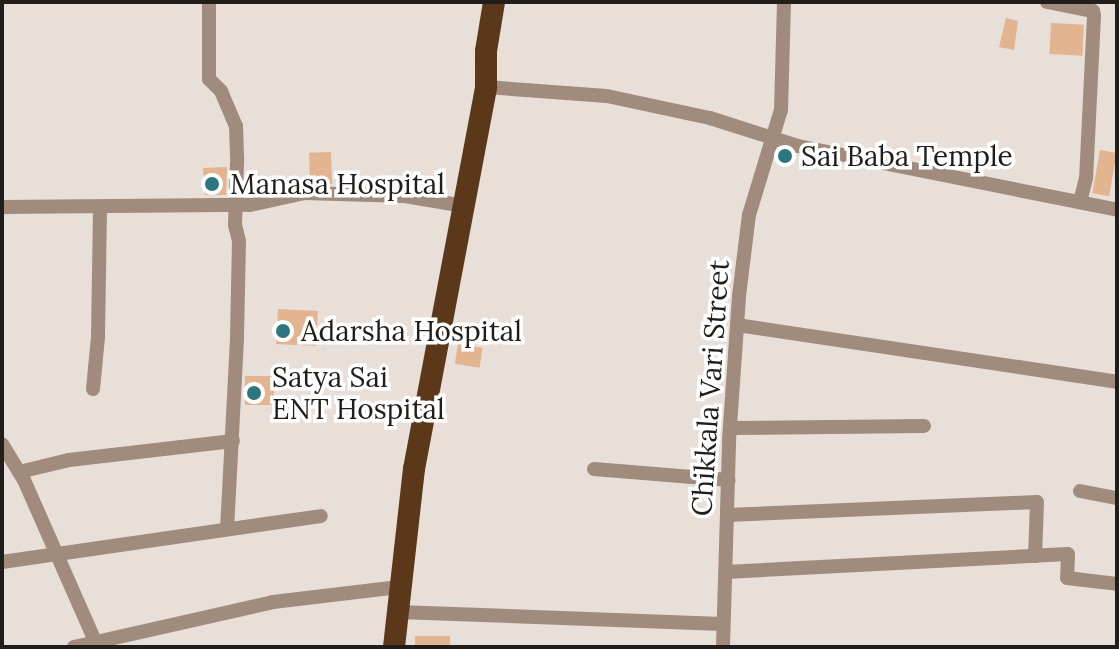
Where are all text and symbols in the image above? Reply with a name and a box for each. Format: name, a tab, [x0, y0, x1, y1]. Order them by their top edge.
place label: Sai Baba Temple	[801, 139, 1013, 173]
marker: Sai Baba Temple	[776, 147, 794, 165]
place label: Manasa Hospital	[230, 167, 445, 201]
marker: Manasa Hospital	[201, 173, 223, 195]
street label: Chikkala Vari Street	[684, 259, 736, 517]
place label: Adarsha Hospital	[301, 314, 522, 348]
marker: Adarsha Hospital	[272, 320, 294, 342]
place label: Satya Sai ENT Hospital	[272, 360, 445, 426]
marker: Satya Sai ENT Hospital	[243, 382, 265, 404]

